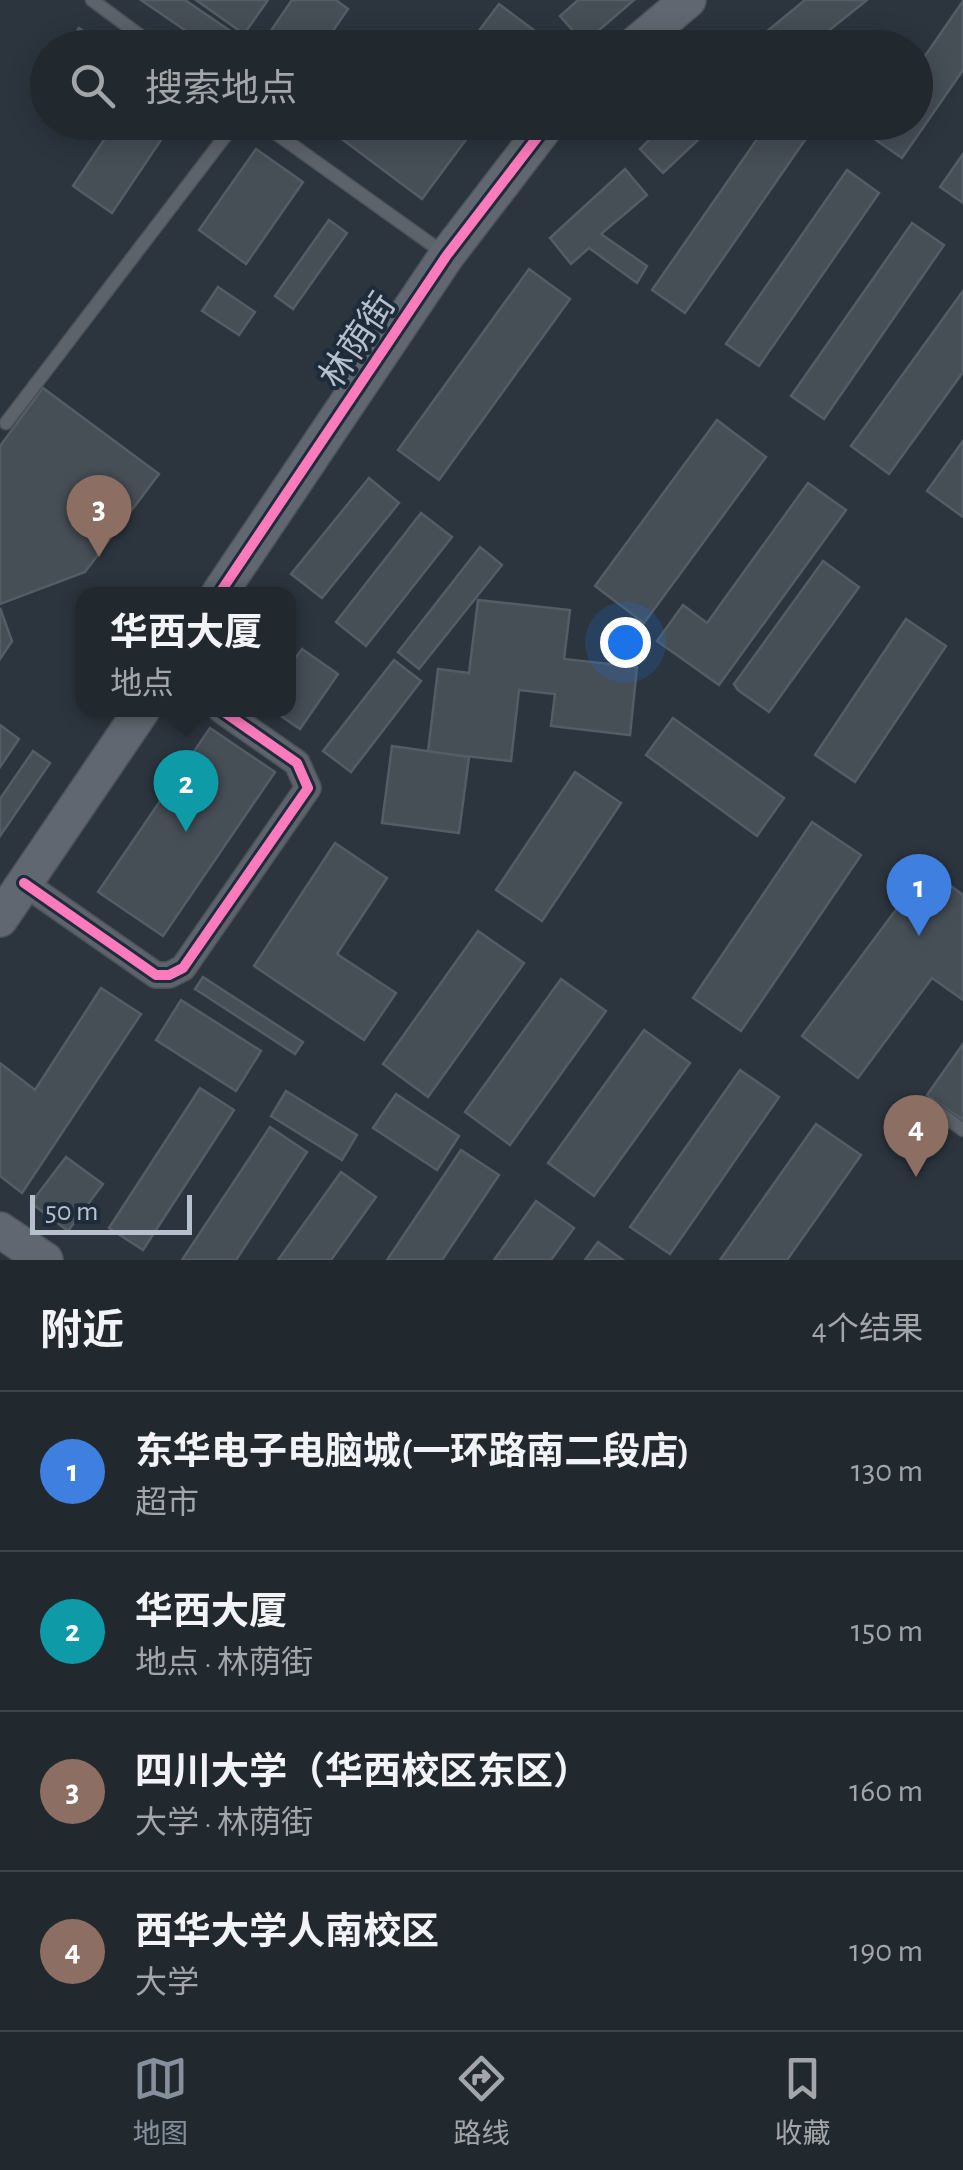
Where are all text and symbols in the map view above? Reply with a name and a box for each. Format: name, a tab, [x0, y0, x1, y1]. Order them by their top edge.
search box	[30, 30, 933, 140]
icon: search	[65, 58, 120, 113]
text: 搜索地点	[145, 71, 297, 109]
street label: 林荫街	[313, 286, 402, 394]
pin: 3	[66, 474, 132, 557]
popup	[76, 587, 296, 717]
text: 华西大厦	[110, 615, 262, 653]
your location	[600, 617, 651, 668]
text: 地点	[110, 668, 174, 700]
pin: 2	[154, 750, 218, 832]
pin: 1	[886, 854, 952, 936]
pin: 4	[884, 1094, 948, 1177]
scale bar	[30, 1190, 192, 1234]
text: 50 m	[45, 1198, 99, 1226]
text: 附近	[40, 1310, 124, 1352]
text: 4个结果	[812, 1313, 923, 1345]
text: 东华电子电脑城(一环路南二段店)	[135, 1434, 690, 1472]
text: 1	[67, 1455, 78, 1487]
text: 130 m	[851, 1455, 923, 1487]
text: 超市	[135, 1487, 199, 1519]
text: 华西大厦	[135, 1594, 287, 1632]
text: 2	[65, 1615, 80, 1647]
text: 150 m	[851, 1615, 923, 1647]
text: 地点 · 林荫街	[135, 1647, 313, 1679]
text: 四川大学（华西校区东区）	[135, 1754, 591, 1792]
text: 3	[66, 1775, 79, 1807]
text: 160 m	[849, 1775, 923, 1807]
text: 大学 · 林荫街	[135, 1807, 313, 1839]
text: 西华大学人南校区	[135, 1914, 439, 1952]
text: 4	[64, 1935, 81, 1967]
text: 190 m	[849, 1935, 923, 1967]
text: 大学	[135, 1967, 199, 1999]
tab: 地图	[132, 2051, 189, 2152]
tab: 路线	[453, 2051, 510, 2152]
tab: 收藏	[774, 2051, 831, 2152]

